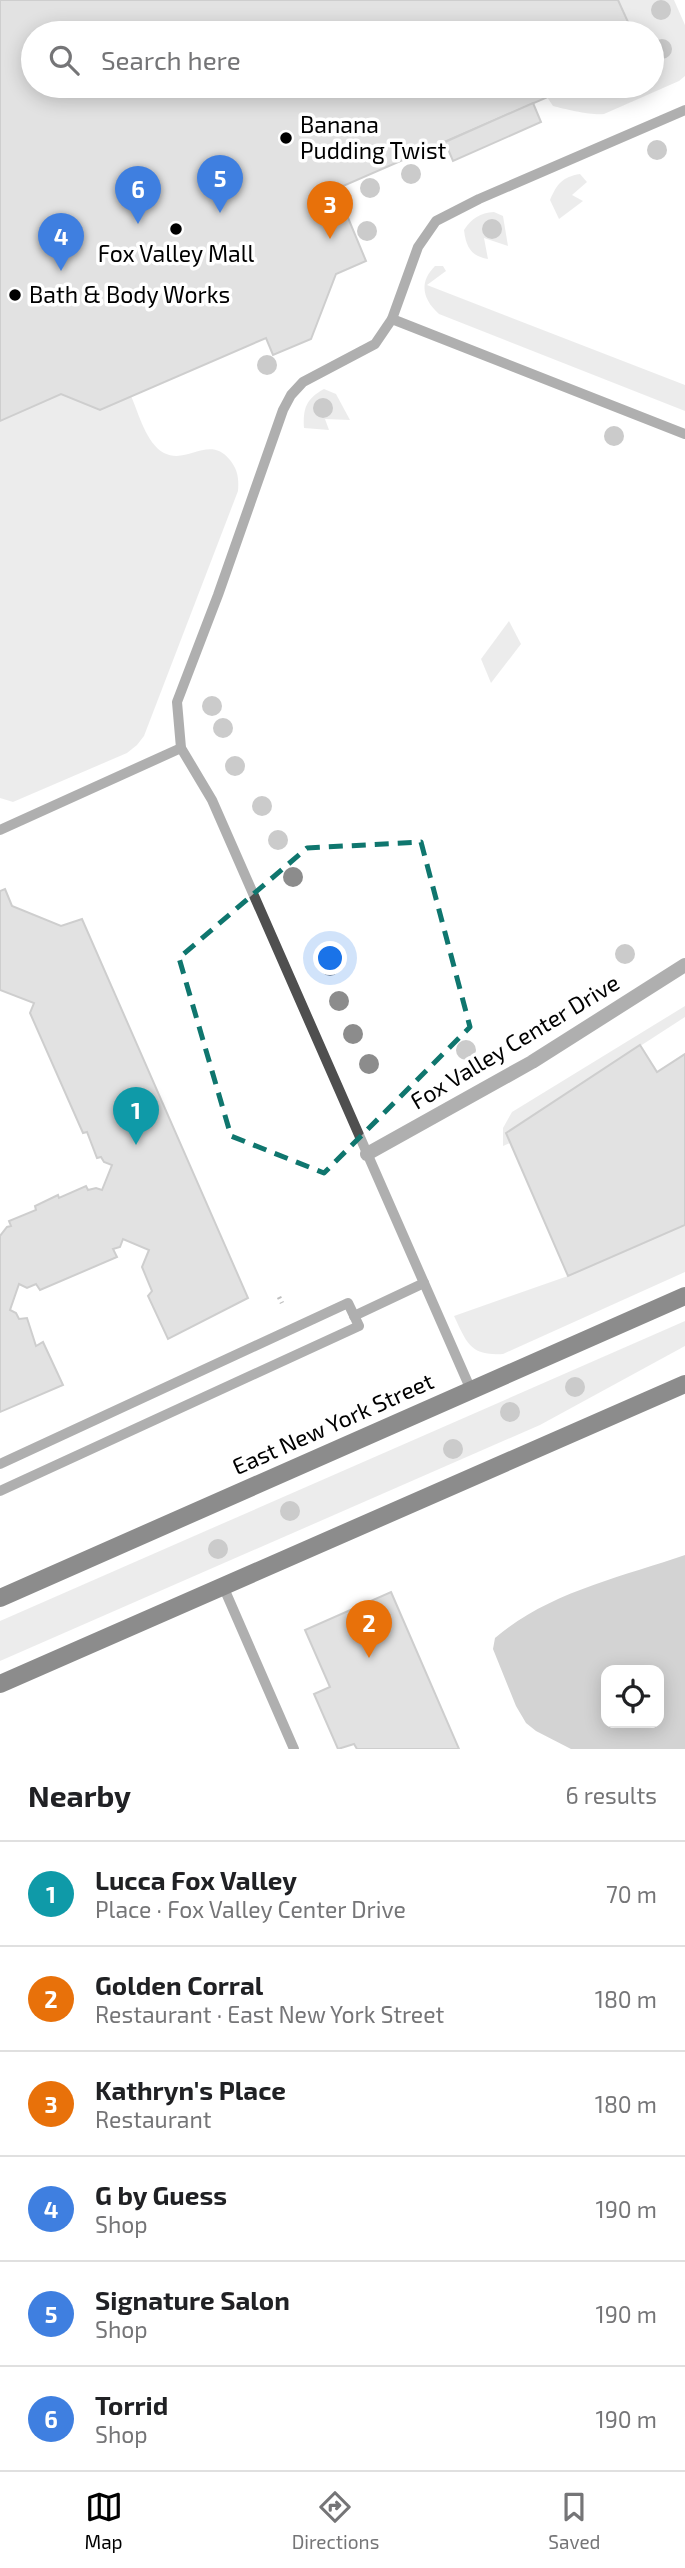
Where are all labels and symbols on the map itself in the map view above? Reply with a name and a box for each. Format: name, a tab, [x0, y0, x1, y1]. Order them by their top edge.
place label: Banana Pudding Twist	[300, 110, 447, 164]
marker: Banana Pudding Twist	[278, 130, 294, 146]
pin: 5	[197, 155, 243, 213]
pin: 6	[115, 166, 161, 224]
pin: 3	[307, 181, 353, 239]
pin: 4	[38, 213, 84, 271]
marker: Fox Valley Mall	[168, 221, 184, 237]
place label: Fox Valley Mall	[98, 239, 255, 267]
place label: Bath & Body Works	[29, 280, 230, 308]
marker: Bath & Body Works	[7, 287, 23, 303]
your location	[313, 941, 347, 975]
street label: Fox Valley Center Drive	[405, 968, 624, 1115]
pin: 1	[113, 1087, 159, 1145]
street label: East New York Street	[228, 1366, 438, 1480]
pin: 2	[346, 1600, 392, 1658]

